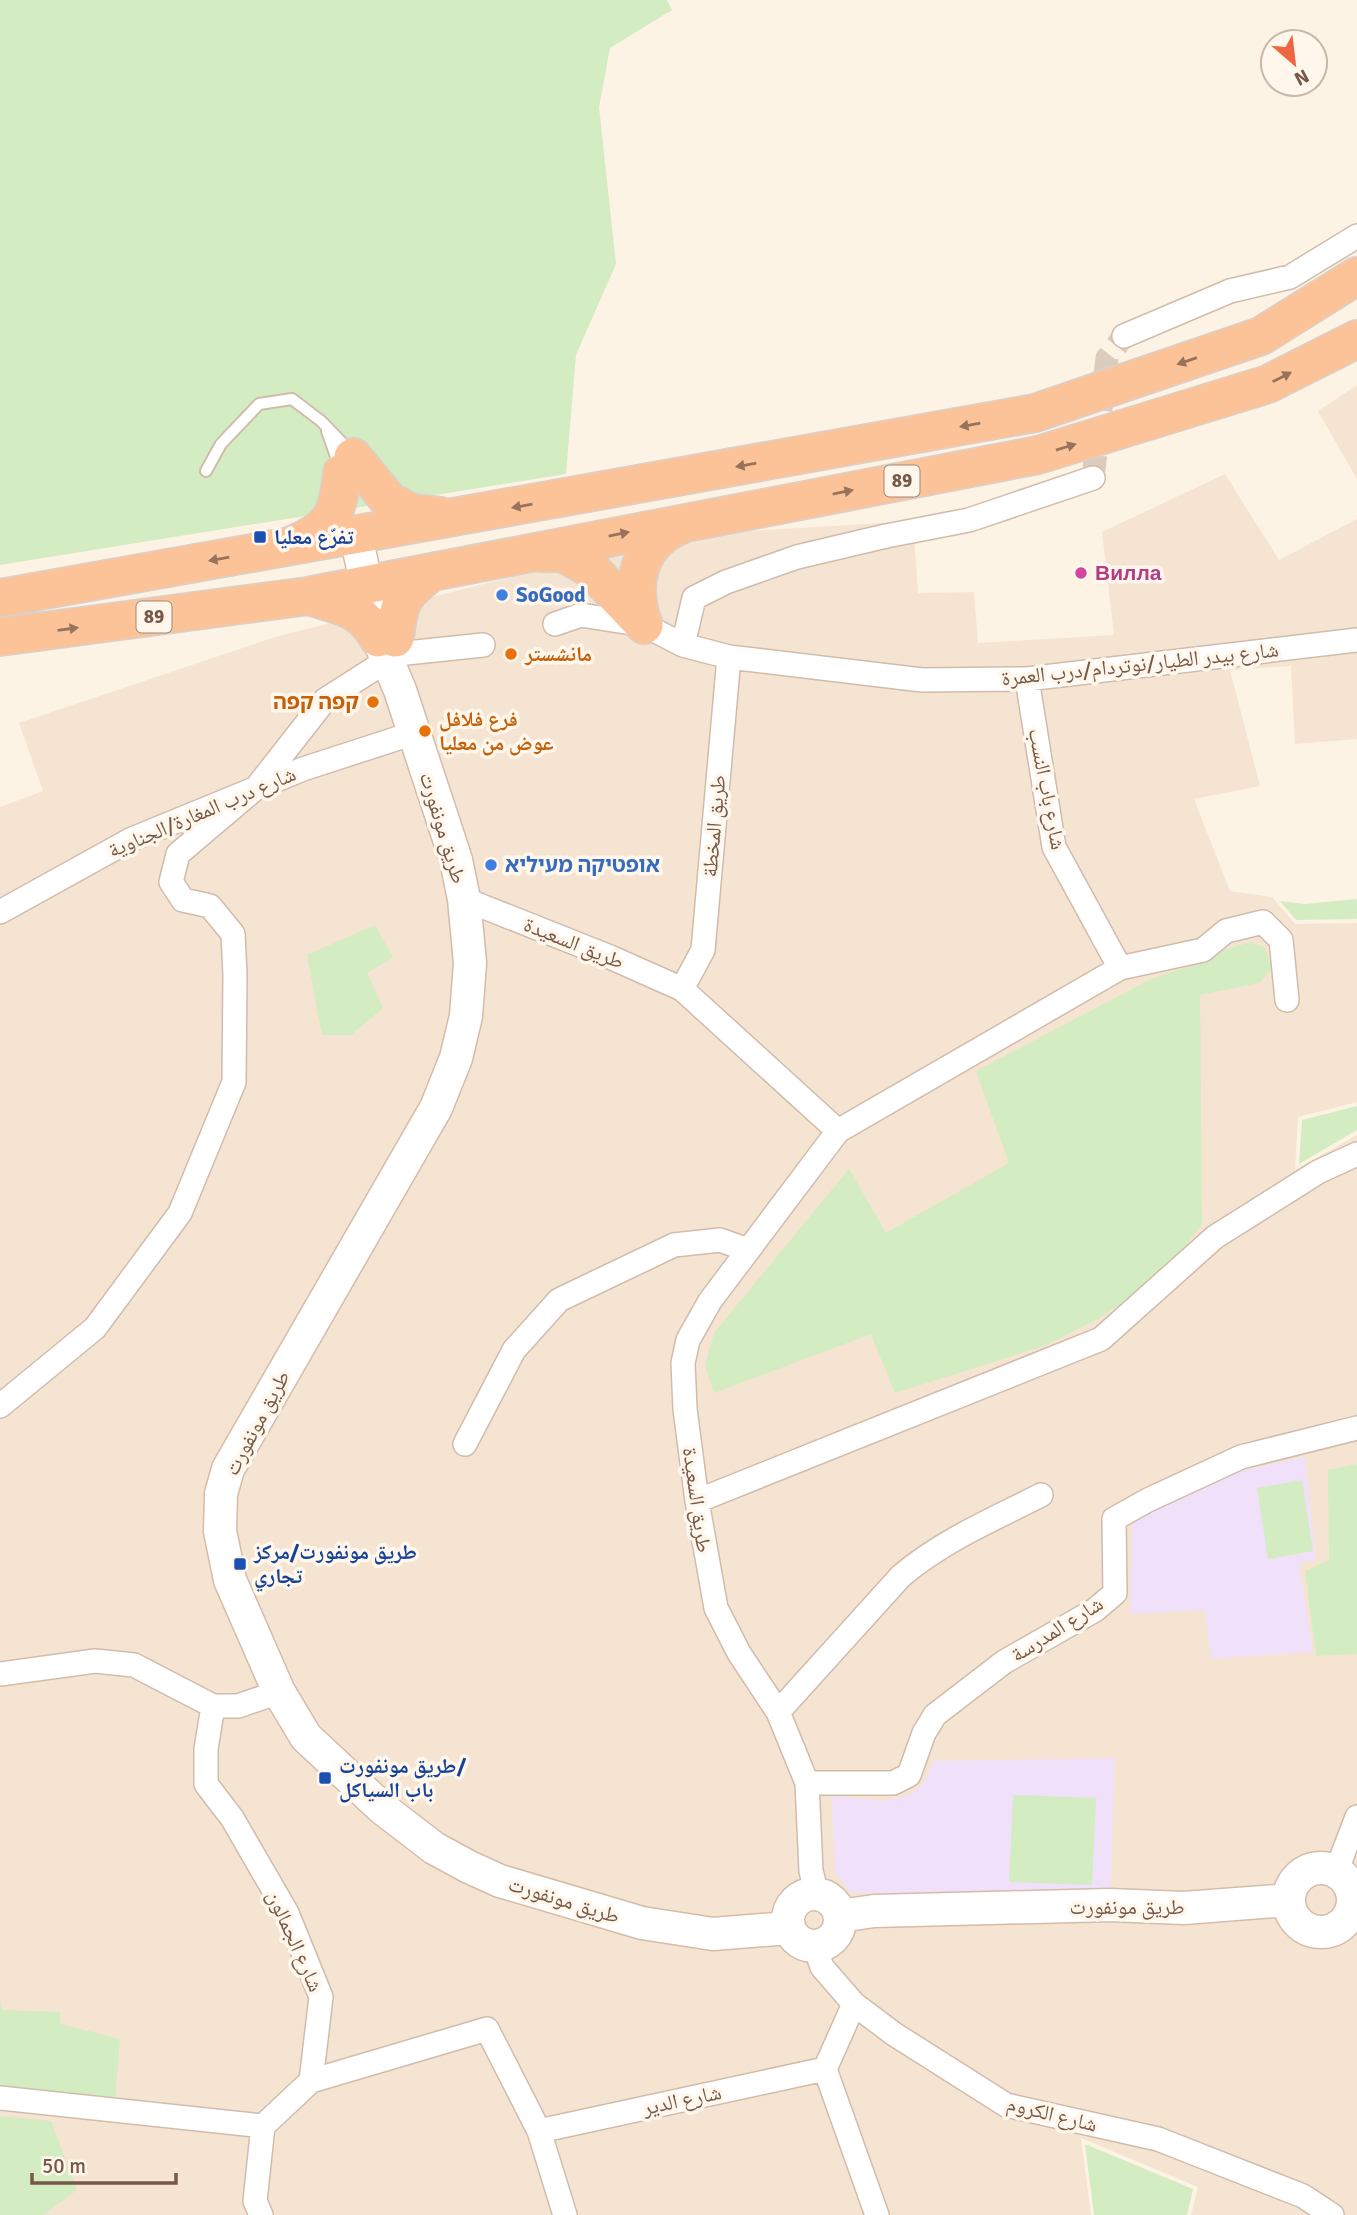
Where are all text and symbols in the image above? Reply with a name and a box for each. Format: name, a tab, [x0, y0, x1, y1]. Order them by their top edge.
north arrow	[1259, 28, 1329, 98]
text: N	[1290, 63, 1313, 91]
one-way arrow	[1177, 356, 1198, 367]
one-way arrow	[1272, 371, 1292, 382]
one-way arrow	[959, 420, 981, 431]
one-way arrow	[1055, 441, 1076, 451]
one-way arrow	[735, 460, 757, 471]
road number: 89	[884, 466, 920, 496]
one-way arrow	[832, 486, 854, 497]
one-way arrow	[511, 501, 533, 512]
place label: تفرّع معليا	[274, 524, 354, 550]
marker: تفرّع معليا	[252, 529, 268, 545]
one-way arrow	[608, 529, 630, 540]
one-way arrow	[208, 553, 230, 564]
place label: Вилла	[1095, 560, 1162, 586]
marker: Вилла	[1073, 565, 1089, 581]
place label: SoGood	[516, 582, 586, 608]
marker: SoGood	[494, 587, 510, 603]
road number: 89	[136, 602, 172, 632]
one-way arrow	[57, 623, 79, 634]
street label: شارع بيدر الطيار/نوتردام/درب العمرة	[1000, 637, 1280, 692]
place label: مانشستر	[524, 641, 592, 667]
marker: مانشستر	[503, 646, 519, 662]
place label: קפה קפה	[273, 689, 359, 715]
marker: קפה קפה	[365, 694, 381, 710]
place label: فرع فلافل عوض من معليا	[439, 706, 554, 756]
marker: فرع فلافل عوض من معليا	[417, 723, 433, 739]
street label: شارع باب النسب	[1022, 726, 1072, 852]
street label: شارع درب المغارة/الجناوية	[104, 761, 300, 863]
street label: طريق مونفورت	[414, 769, 472, 887]
street label: طريق المخطة	[697, 774, 731, 878]
place label: אופטיקה מעיליא	[505, 852, 660, 878]
marker: אופטיקה מעיליא	[483, 857, 499, 873]
street label: طريق السعيدة	[520, 911, 628, 975]
street label: طريق مونفورت	[219, 1366, 295, 1480]
street label: طريق السعيدة	[677, 1446, 717, 1554]
place label: طريق مونفورت/مركز تجاري	[253, 1539, 417, 1592]
marker: طريق مونفورت/مركز تجاري	[232, 1556, 248, 1572]
street label: شارع المدرسة	[1006, 1590, 1108, 1668]
place label: طريق مونفورت/ باب السياكل	[339, 1753, 467, 1803]
marker: طريق مونفورت/ باب السياكل	[317, 1770, 333, 1786]
street label: طريق مونفورت	[505, 1871, 623, 1929]
street label: شارع الجمالون	[261, 1886, 329, 1996]
street label: طريق مونفورت	[1069, 1894, 1185, 1920]
street label: شارع الدير	[639, 2079, 724, 2121]
street label: شارع الكروم	[1004, 2090, 1100, 2139]
scale bar	[32, 2142, 175, 2186]
text: 50 m	[42, 2153, 86, 2179]

